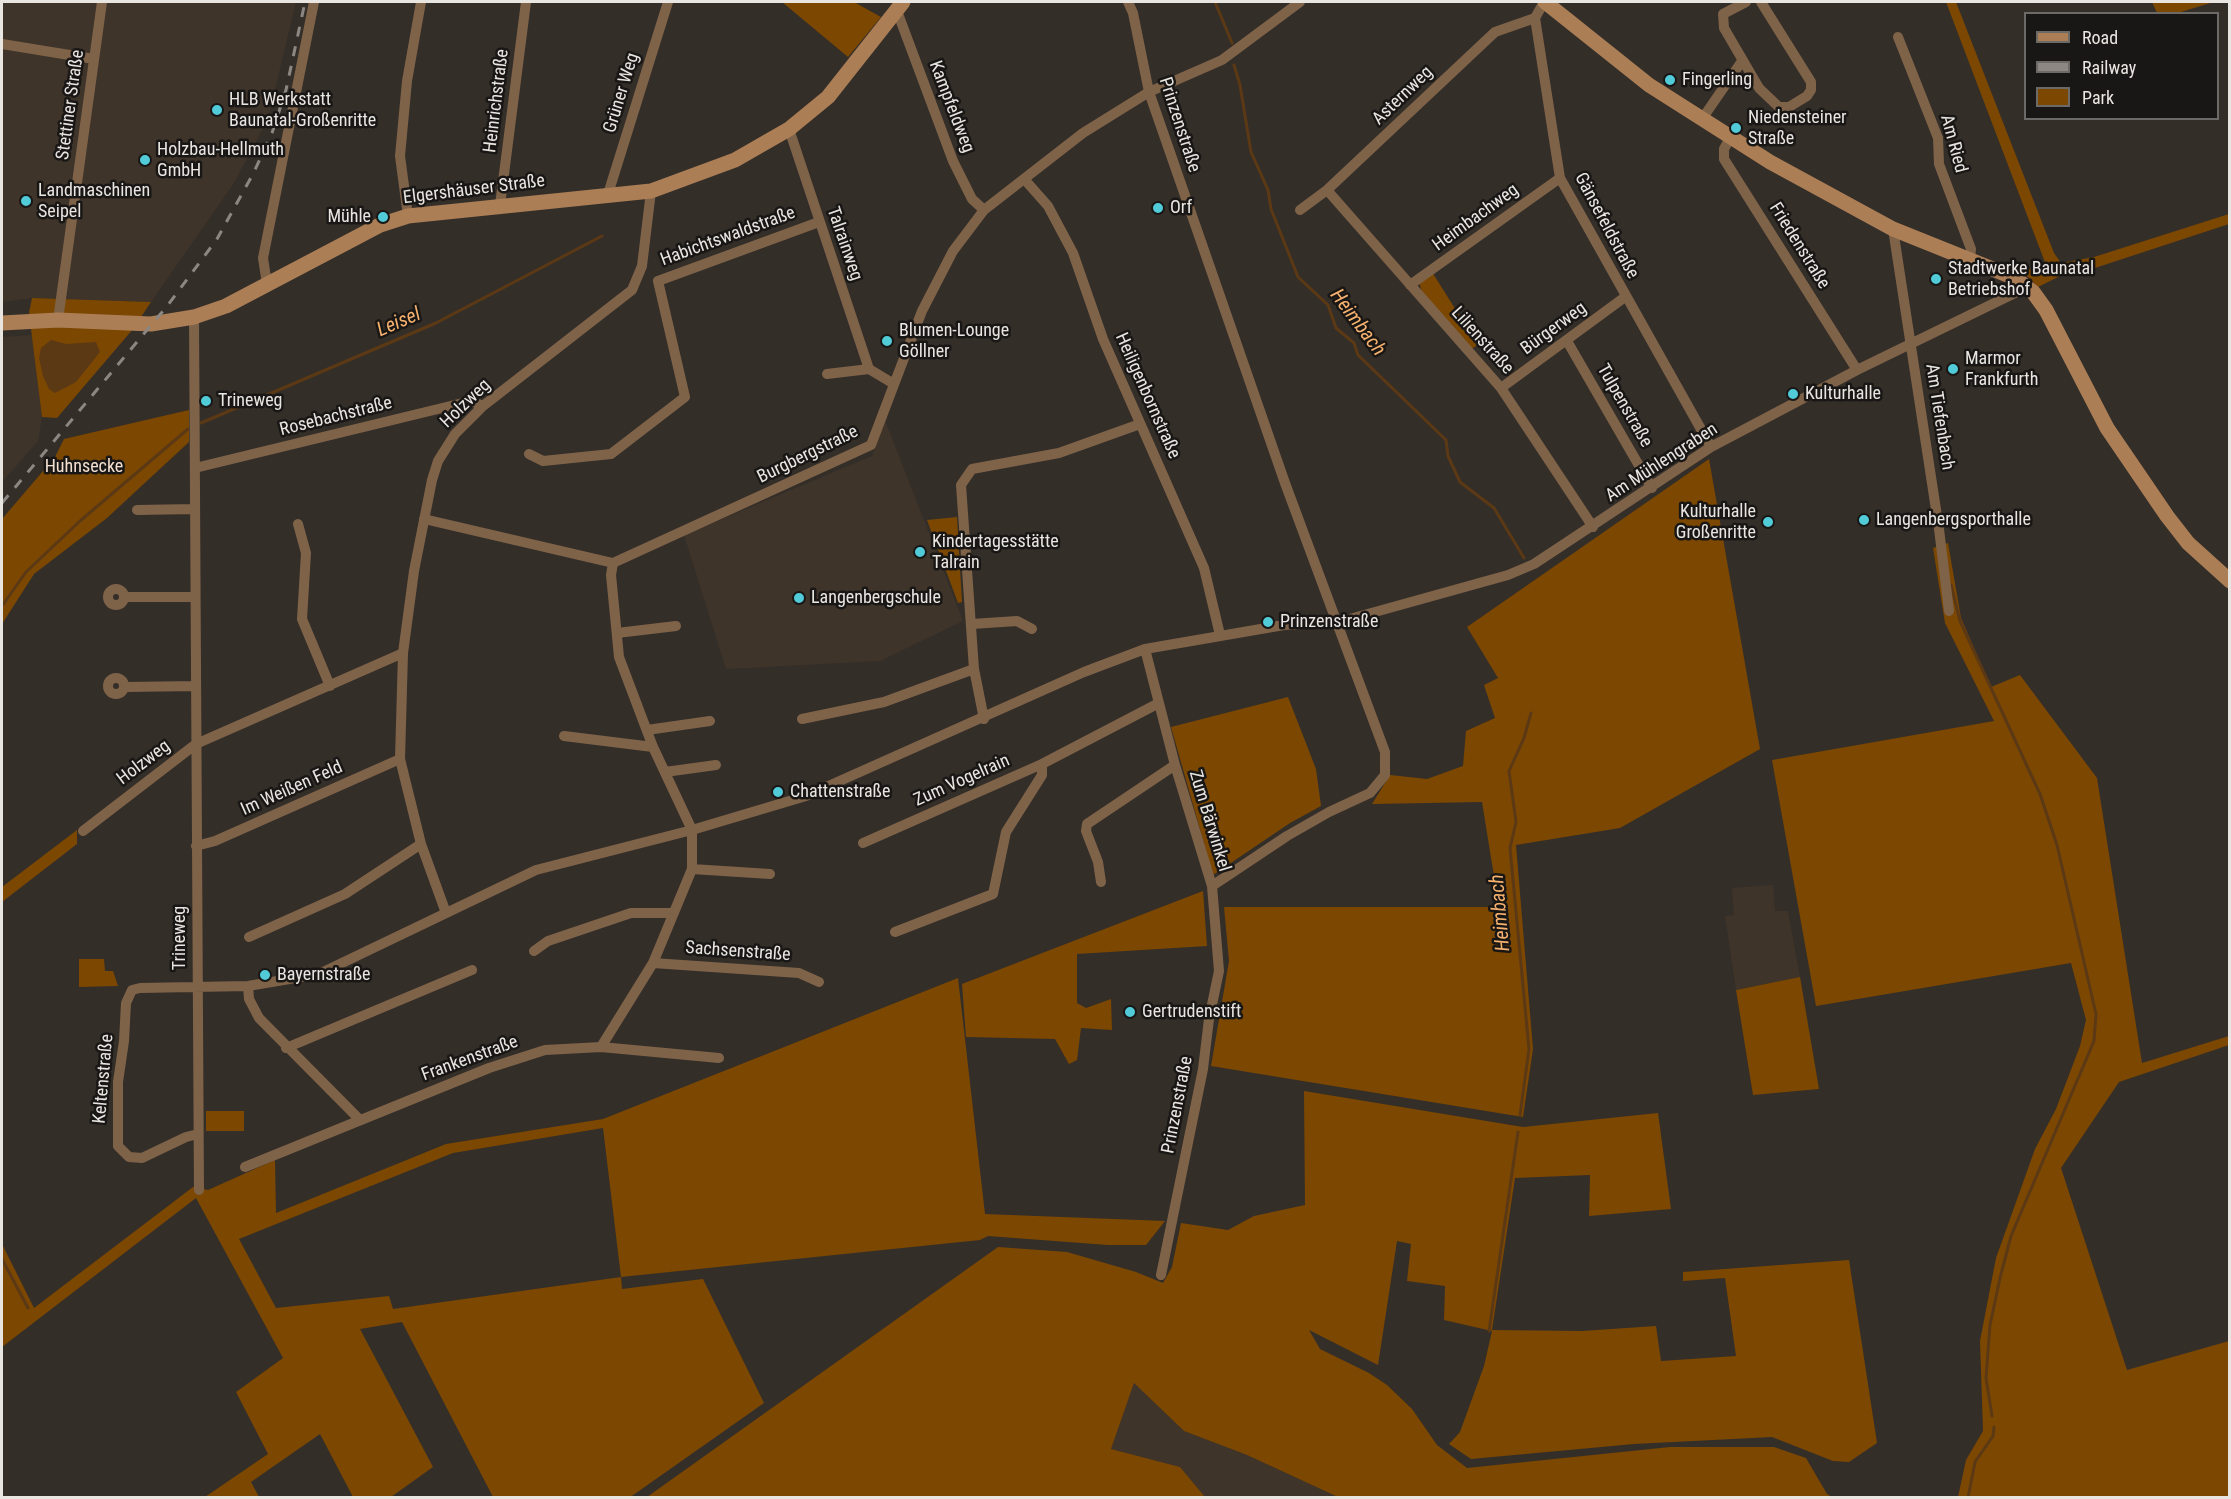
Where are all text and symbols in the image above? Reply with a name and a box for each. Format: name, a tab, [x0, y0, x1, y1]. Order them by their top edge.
legend	[2024, 12, 2219, 120]
text: Road	[2082, 27, 2118, 48]
street label: Heinrichstraße	[480, 48, 514, 154]
street label: Stettiner Straße	[53, 49, 89, 161]
street label: Grüner Weg	[600, 50, 644, 136]
text: Railway	[2082, 57, 2136, 78]
street label: Kampfeldweg	[924, 58, 978, 156]
street label: Asternweg	[1368, 62, 1438, 130]
place label: Fingerling	[1682, 69, 1752, 91]
marker: Fingerling	[1663, 73, 1677, 87]
street label: Prinzenstraße	[1154, 75, 1204, 175]
text: Park	[2082, 87, 2114, 108]
place label: HLB Werkstatt Baunatal-Großenritte	[229, 89, 376, 132]
marker: HLB Werkstatt Baunatal-Großenritte	[210, 103, 224, 117]
place label: Niedensteiner Straße	[1748, 107, 1847, 150]
street label: Am Ried	[1935, 113, 1971, 175]
marker: Niedensteiner Straße	[1729, 121, 1743, 135]
place label: Holzbau-Hellmuth GmbH	[157, 139, 284, 182]
marker: Holzbau-Hellmuth GmbH	[138, 153, 152, 167]
street label: Gänsefeldstraße	[1569, 169, 1643, 283]
street label: Elgershäuser Straße	[402, 171, 546, 209]
place label: Landmaschinen Seipel	[38, 180, 150, 222]
street label: Heimbachweg	[1429, 180, 1523, 256]
marker: Landmaschinen Seipel	[19, 194, 33, 208]
place label: Orf	[1170, 197, 1192, 219]
street label: Friedenstraße	[1764, 199, 1834, 293]
marker: Orf	[1151, 201, 1165, 215]
street label: Habichtswaldstraße	[658, 203, 798, 271]
street label: Talrainweg	[821, 204, 867, 284]
place label: Mühle	[327, 206, 371, 228]
marker: Mühle	[376, 210, 390, 224]
place label: Stadtwerke Baunatal Betriebshof	[1948, 258, 2094, 300]
marker: Stadtwerke Baunatal Betriebshof	[1929, 272, 1943, 286]
water label: Heimbach	[1324, 285, 1390, 361]
street label: Bürgerweg	[1517, 298, 1591, 360]
water label: Leisel	[374, 303, 424, 343]
street label: Lilienstraße	[1446, 303, 1518, 379]
place label: Blumen-Lounge Göllner	[899, 320, 1009, 362]
street label: Heiligenbornstraße	[1110, 330, 1184, 462]
marker: Blumen-Lounge Göllner	[880, 334, 894, 348]
place label: Marmor Frankfurth	[1965, 348, 2038, 391]
street label: Tulpenstraße	[1592, 361, 1656, 451]
street label: Am Tiefenbach	[1920, 362, 1958, 472]
marker: Marmor Frankfurth	[1946, 362, 1960, 376]
street label: Holzweg	[436, 375, 496, 433]
place label: Kulturhalle	[1805, 383, 1881, 405]
marker: Kulturhalle	[1786, 387, 1800, 401]
place label: Trineweg	[218, 390, 282, 412]
street label: Rosebachstraße	[278, 393, 394, 441]
marker: Trineweg	[199, 394, 213, 408]
street label: Am Mühlengraben	[1602, 419, 1722, 507]
street label: Burgbergstraße	[754, 421, 862, 489]
park label: Huhnsecke	[45, 456, 123, 478]
place label: Kulturhalle Großenritte	[1676, 501, 1756, 544]
place label: Langenbergsporthalle	[1876, 509, 2031, 531]
marker: Langenbergsporthalle	[1857, 513, 1871, 527]
marker: Kulturhalle Großenritte	[1761, 515, 1775, 529]
place label: Kindertagesstätte Talrain	[932, 531, 1059, 574]
marker: Kindertagesstätte Talrain	[913, 545, 927, 559]
place label: Langenbergschule	[811, 587, 941, 609]
marker: Langenbergschule	[792, 591, 806, 605]
place label: Prinzenstraße	[1280, 611, 1378, 633]
marker: Prinzenstraße	[1261, 615, 1275, 629]
street label: Holzweg	[113, 736, 175, 790]
street label: Zum Vogelrain	[911, 750, 1013, 812]
street label: Im Weißen Feld	[238, 757, 346, 821]
street label: Zum Bärwinkel	[1183, 768, 1235, 874]
place label: Chattenstraße	[790, 781, 890, 803]
marker: Chattenstraße	[771, 785, 785, 799]
water label: Heimbach	[1486, 873, 1516, 953]
street label: Trineweg	[169, 906, 191, 970]
street label: Sachsenstraße	[685, 938, 791, 966]
place label: Bayernstraße	[277, 964, 370, 986]
marker: Bayernstraße	[258, 968, 272, 982]
place label: Gertrudenstift	[1142, 1001, 1241, 1023]
marker: Gertrudenstift	[1123, 1005, 1137, 1019]
street label: Frankenstraße	[419, 1032, 521, 1086]
street label: Keltenstraße	[89, 1033, 119, 1125]
street label: Prinzenstraße	[1158, 1055, 1198, 1155]

